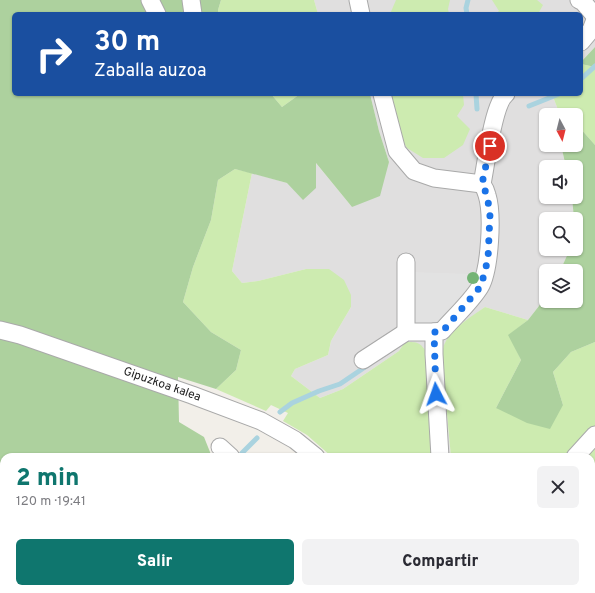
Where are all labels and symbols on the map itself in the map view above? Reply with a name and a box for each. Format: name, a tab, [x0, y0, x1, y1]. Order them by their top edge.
north arrow	[539, 108, 583, 152]
pin	[473, 129, 507, 163]
street label: Gipuzkoa kalea	[121, 364, 203, 406]
position arrow	[415, 373, 457, 415]

